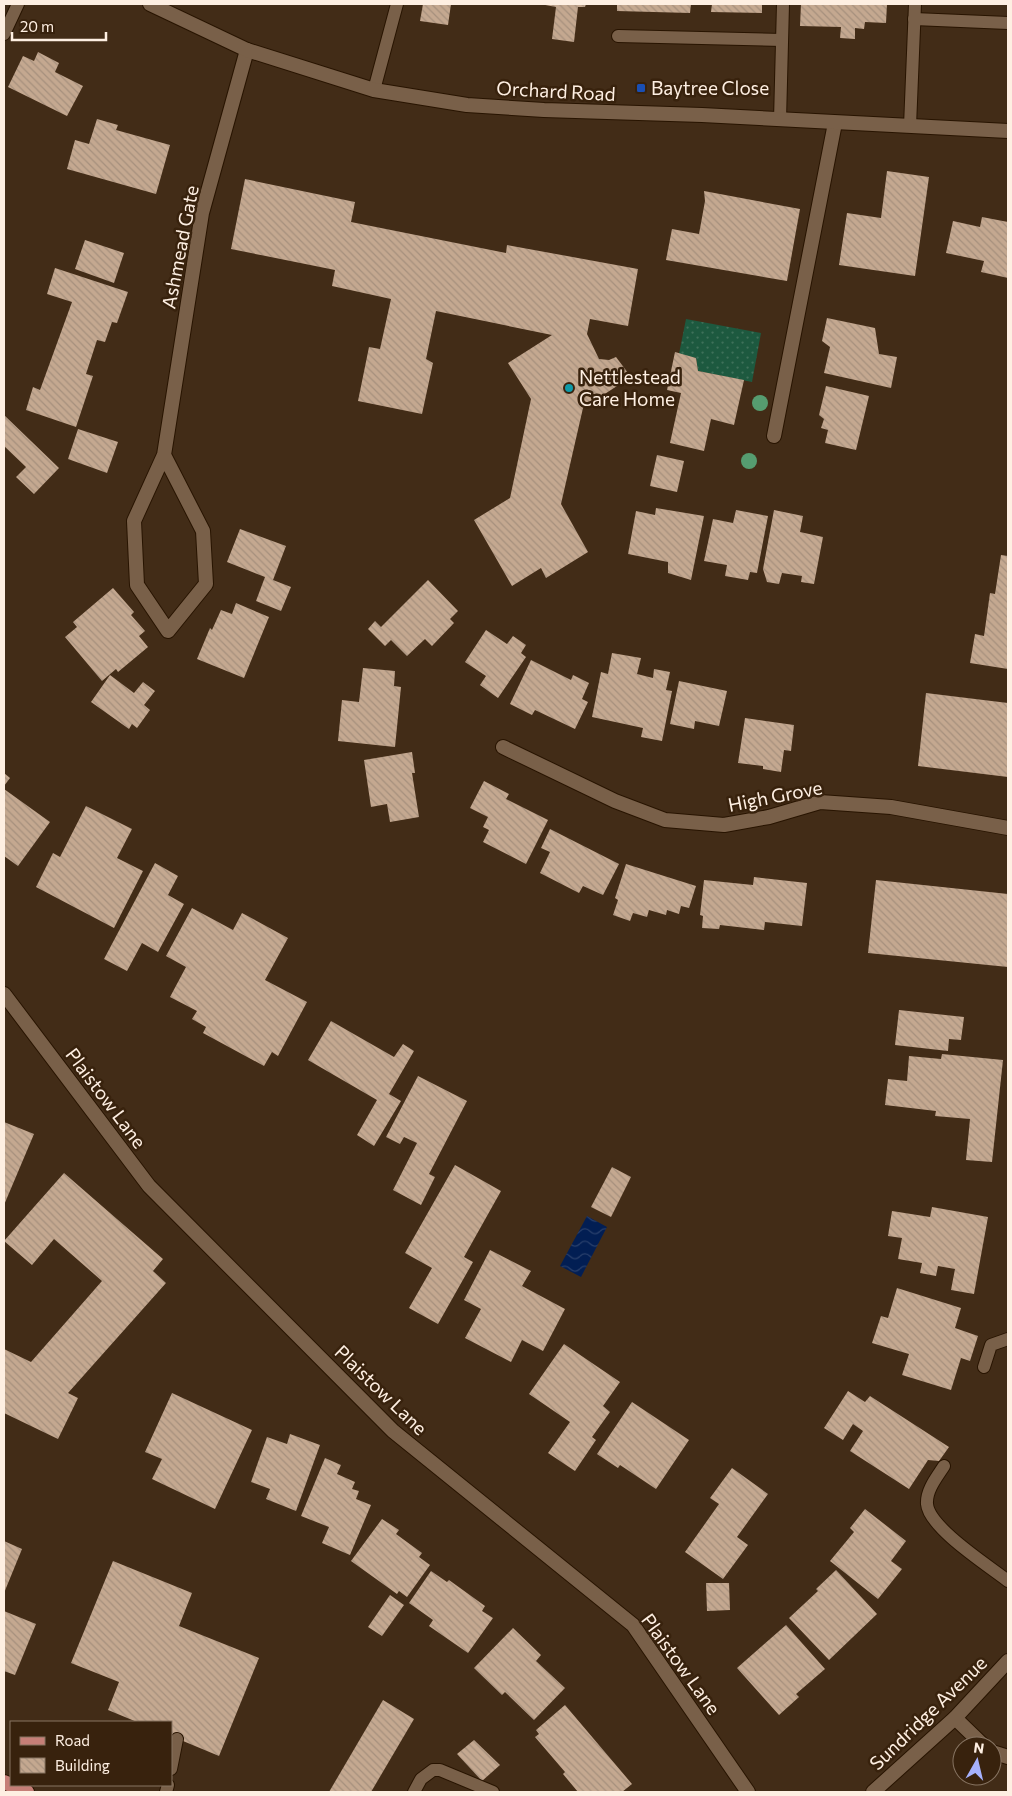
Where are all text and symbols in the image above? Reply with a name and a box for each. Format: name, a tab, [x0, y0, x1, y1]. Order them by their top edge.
scale bar	[12, 10, 106, 42]
text: 20 m	[20, 17, 54, 35]
street label: Orchard Road	[496, 76, 616, 105]
place label: Baytree Close	[651, 76, 769, 99]
marker: Baytree Close	[635, 82, 647, 94]
street label: Ashmead Gate	[156, 183, 203, 311]
place label: Nettlestead Care Home	[579, 365, 681, 410]
marker: Nettlestead Care Home	[563, 382, 575, 394]
street label: High Grove	[726, 775, 824, 816]
street label: Plaistow Lane	[61, 1043, 152, 1152]
street label: Plaistow Lane	[330, 1340, 432, 1439]
street label: Plaistow Lane	[637, 1609, 726, 1719]
street label: Sundridge Avenue	[864, 1651, 991, 1774]
legend	[10, 1721, 172, 1786]
text: Road	[55, 1731, 90, 1749]
north arrow	[952, 1736, 1002, 1786]
text: N	[972, 1738, 985, 1757]
text: Building	[55, 1756, 110, 1774]

